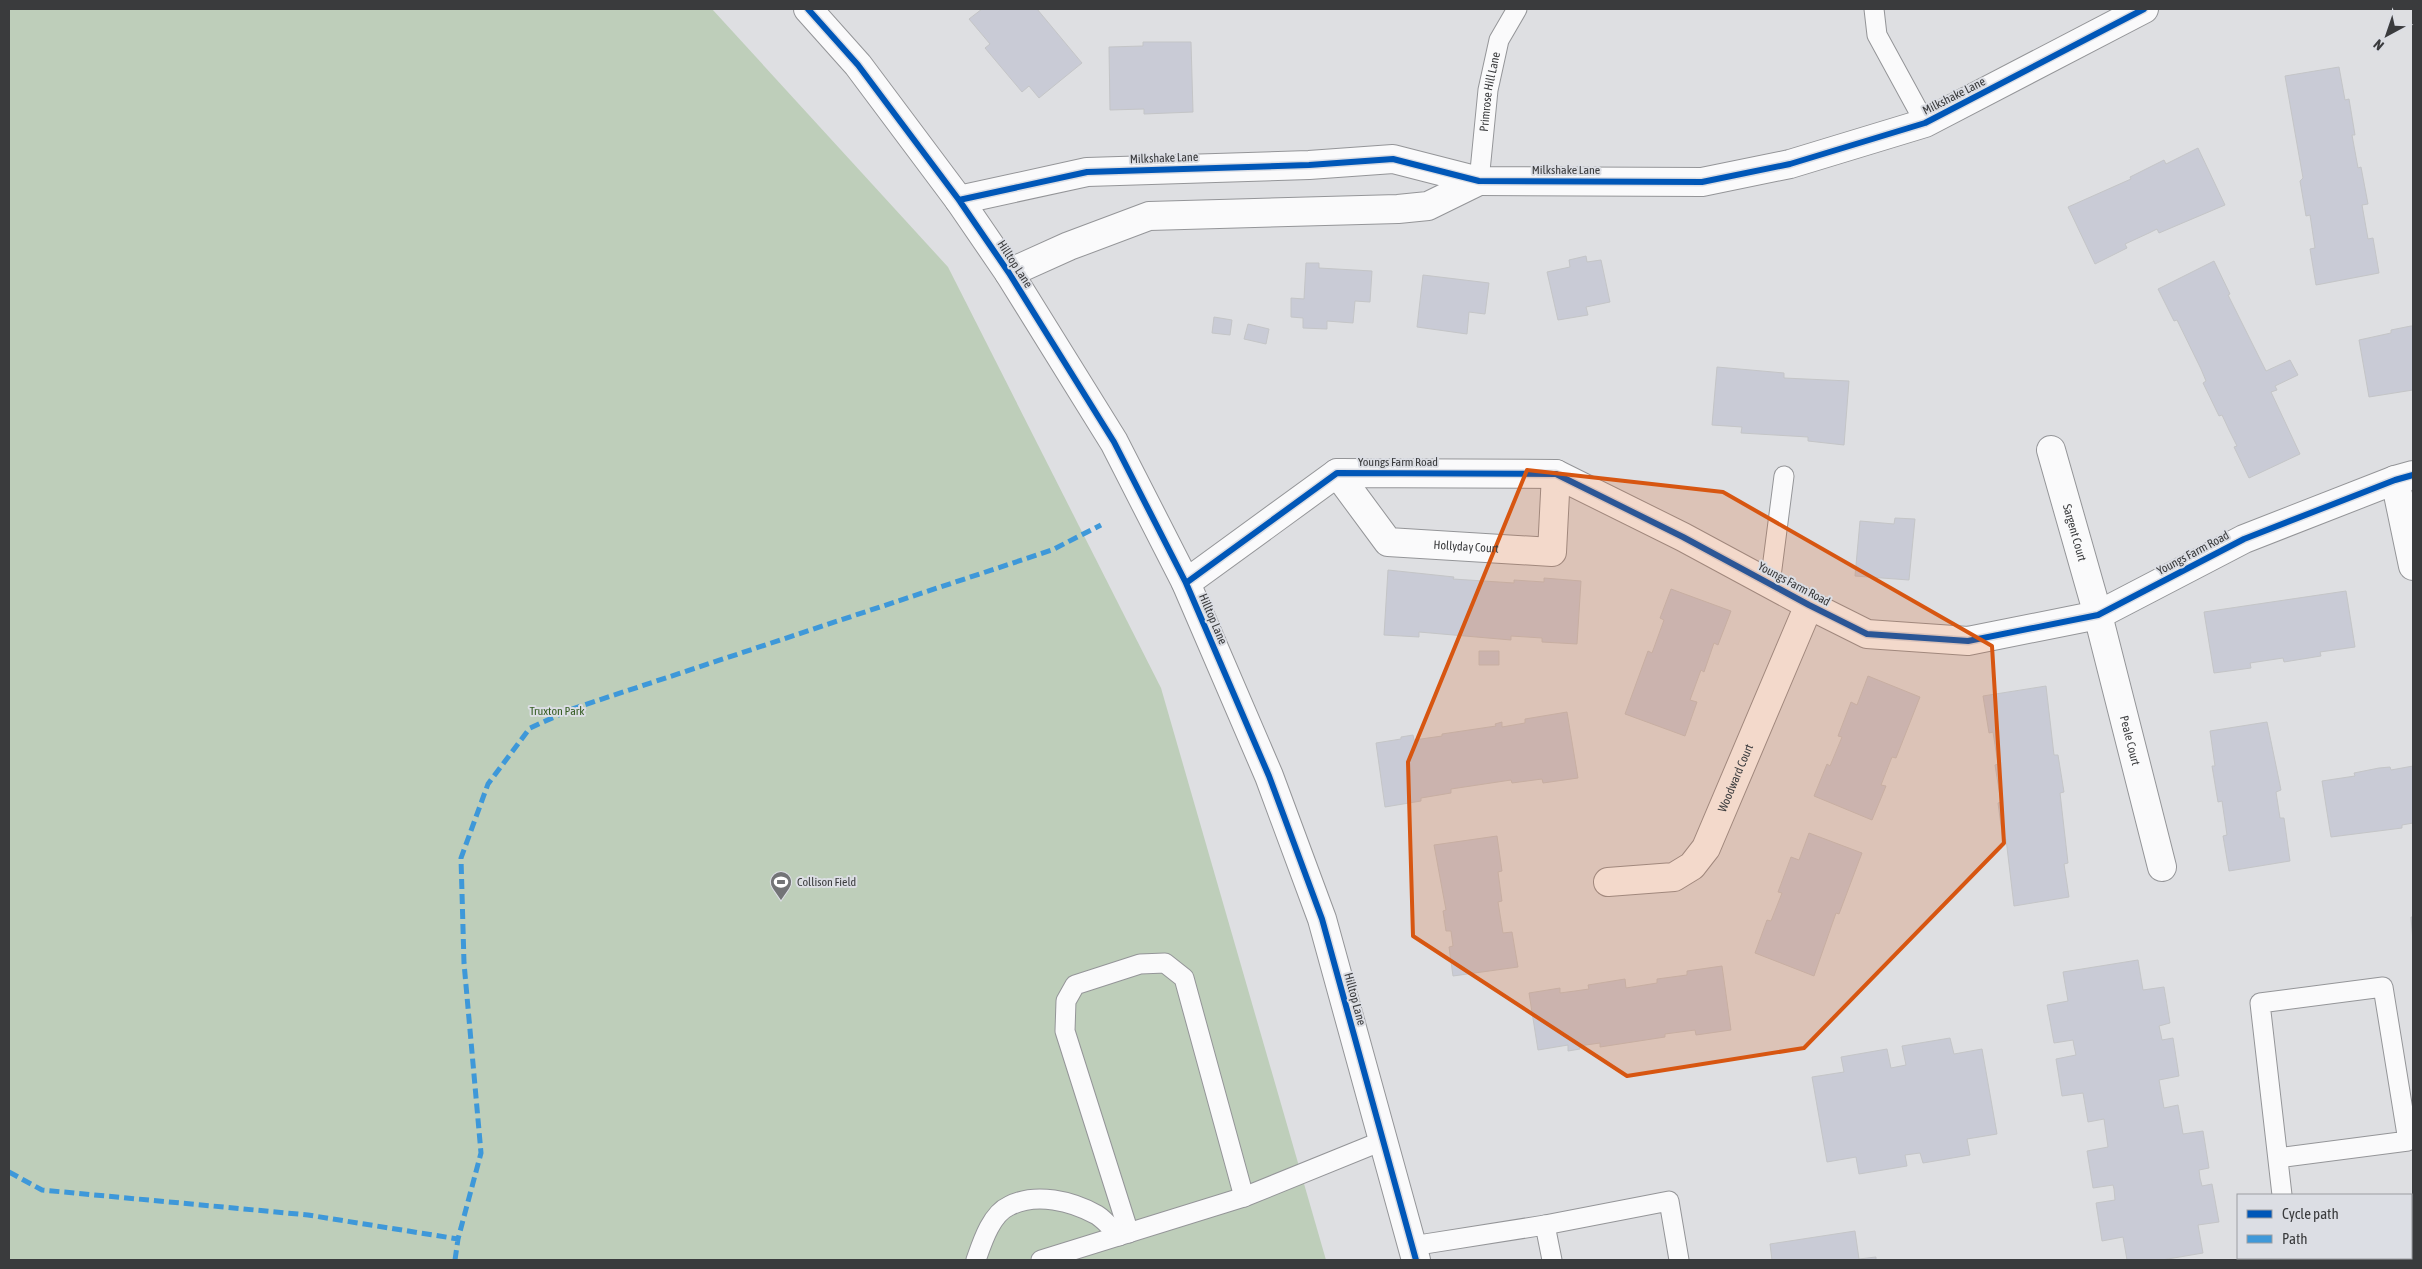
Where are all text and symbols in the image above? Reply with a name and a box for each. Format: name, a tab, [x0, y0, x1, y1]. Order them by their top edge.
north arrow	[2362, 10, 2412, 60]
text: N	[2370, 36, 2387, 54]
street label: Primrose Hill Lane	[1477, 50, 1503, 132]
street label: Milkshake Lane	[1920, 74, 1988, 118]
street label: Milkshake Lane	[1130, 150, 1198, 166]
street label: Milkshake Lane	[1532, 163, 1600, 177]
street label: Hilltop Lane	[994, 238, 1036, 290]
street label: Youngs Farm Road	[1358, 455, 1438, 469]
street label: Sargent Court	[2060, 502, 2090, 563]
street label: Youngs Farm Road	[2154, 528, 2232, 578]
street label: Hollyday Court	[1433, 538, 1500, 556]
street label: Youngs Farm Road	[1755, 559, 1833, 609]
street label: Hilltop Lane	[1196, 591, 1230, 647]
park label: Truxton Park	[529, 704, 585, 718]
street label: Peale Court	[2117, 714, 2143, 767]
street label: Woodward Court	[1715, 741, 1756, 814]
sports icon: Collison Field	[769, 870, 793, 901]
place label: Collison Field	[797, 875, 856, 889]
street label: Hilltop Lane	[1341, 971, 1369, 1027]
legend	[2237, 1194, 2412, 1259]
text: Cycle path	[2282, 1205, 2339, 1222]
text: Path	[2282, 1230, 2308, 1247]

